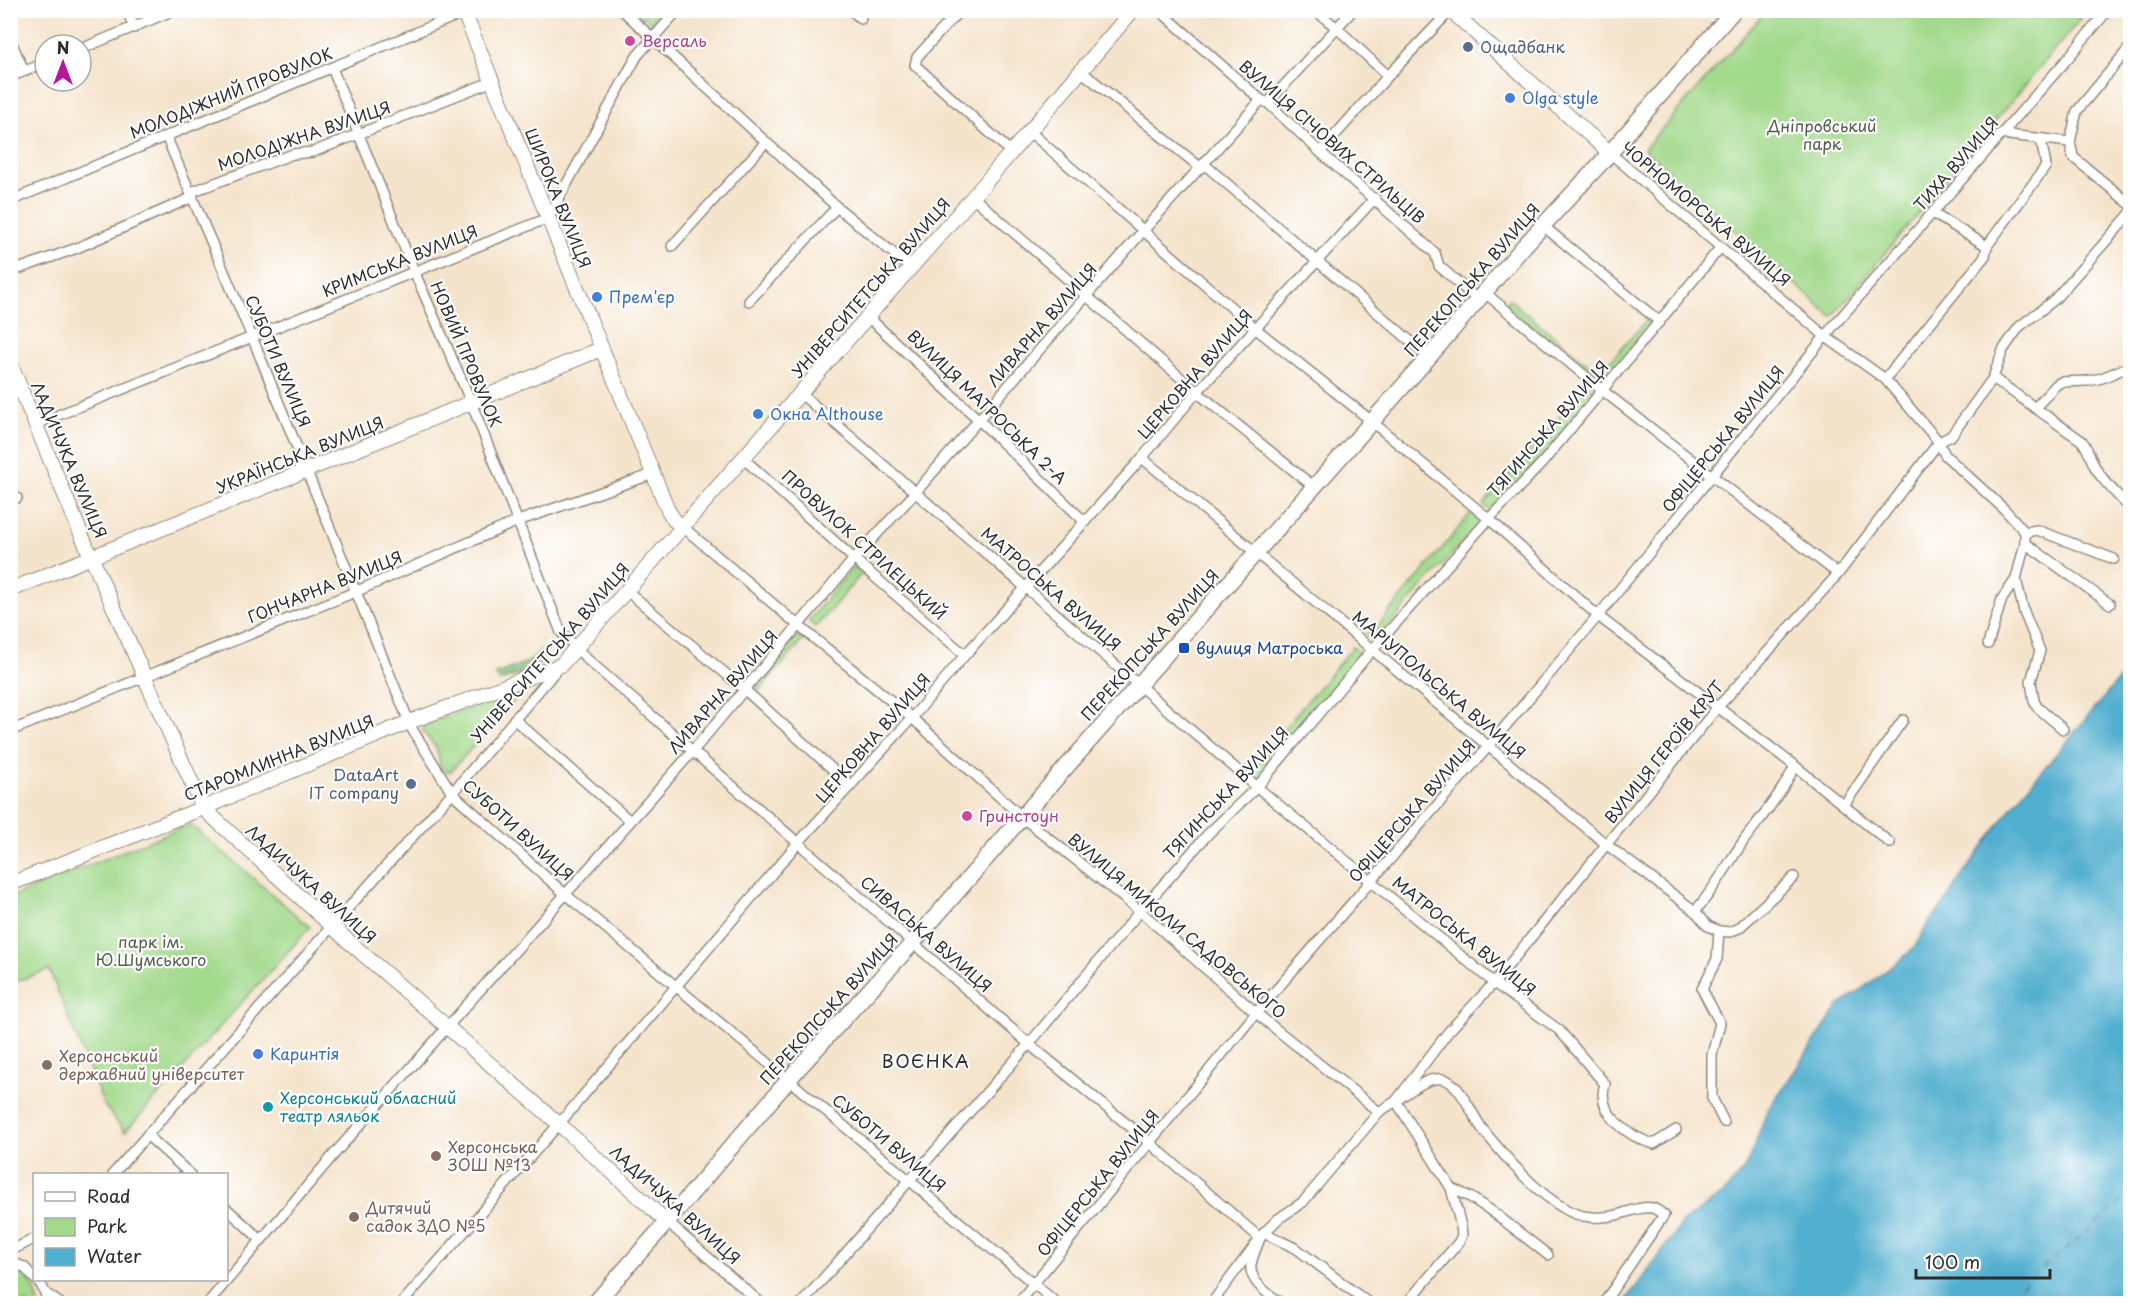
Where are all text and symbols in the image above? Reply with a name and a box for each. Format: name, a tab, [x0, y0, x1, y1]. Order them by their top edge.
place label: Версаль	[642, 28, 707, 52]
north arrow	[33, 33, 93, 93]
marker: Версаль	[623, 34, 637, 48]
place label: Ощадбанк	[1480, 34, 1566, 58]
text: N	[57, 35, 69, 59]
street label: МОЛОДІЖНИЙ ПРОВУЛОК	[126, 40, 335, 144]
marker: Ощадбанк	[1461, 40, 1475, 54]
street label: ВУЛИЦЯ СІЧОВИХ СТРІЛЬЦІВ	[1235, 54, 1431, 229]
place label: Olga style	[1522, 85, 1599, 109]
marker: Olga style	[1503, 91, 1517, 105]
street label: МОЛОДІЖНА ВУЛИЦЯ	[214, 94, 393, 176]
street label: ТИХА ВУЛИЦЯ	[1907, 111, 2003, 216]
park label: Дніпровський парк	[1766, 113, 1877, 155]
street label: ШИРОКА ВУЛИЦЯ	[520, 124, 598, 271]
street label: ЧОРНОМОРСЬКА ВУЛИЦЯ	[1617, 135, 1796, 291]
street label: УНІВЕРСИТЕТСЬКА ВУЛИЦЯ	[785, 192, 955, 383]
street label: ПЕРЕКОПСЬКА ВУЛИЦЯ	[1398, 197, 1545, 361]
street label: КРИМСЬКА ВУЛИЦЯ	[318, 218, 481, 302]
street label: ЛИВАРНА ВУЛИЦЯ	[981, 257, 1102, 391]
street label: НОВИЙ ПРОВУЛОК	[425, 277, 508, 430]
place label: Прем'єр	[609, 284, 675, 308]
marker: Прем'єр	[590, 290, 604, 304]
street label: СУБОТИ ВУЛИЦЯ	[240, 291, 318, 431]
street label: ЦЕРКОВНА ВУЛИЦЯ	[1131, 303, 1257, 443]
street label: ВУЛИЦЯ МАТРОСЬКА 2-А	[903, 324, 1073, 489]
street label: ТЯГИНСЬКА ВУЛИЦЯ	[1481, 355, 1613, 502]
street label: ОФІЦЕРСЬКА ВУЛИЦЯ	[1655, 360, 1789, 517]
street label: ЛАДИЧУКА ВУЛИЦЯ	[26, 378, 114, 542]
place label: Окна Althouse	[770, 401, 884, 425]
marker: Окна Althouse	[751, 407, 765, 421]
street label: УКРАЇНСЬКА ВУЛИЦЯ	[212, 409, 387, 499]
street label: ПРОВУЛОК СТРІЛЕЦЬКИЙ	[777, 464, 952, 625]
street label: МАТРОСЬКА ВУЛИЦЯ	[976, 521, 1127, 656]
street label: ГОНЧАРНА ВУЛИЦЯ	[244, 544, 406, 628]
street label: УНІВЕРСИТЕТСЬКА ВУЛИЦЯ	[464, 557, 634, 748]
street label: ПЕРЕКОПСЬКА ВУЛИЦЯ	[1075, 563, 1224, 725]
street label: МАРІУПОЛЬСЬКА ВУЛИЦЯ	[1348, 605, 1531, 764]
street label: ЛИВАРНА ВУЛИЦЯ	[662, 624, 783, 758]
place label: вулиця Матроська	[1196, 635, 1343, 659]
marker: вулиця Матроська	[1177, 641, 1191, 655]
street label: ЦЕРКОВНА ВУЛИЦЯ	[809, 667, 935, 807]
street label: ВУЛИЦЯ ГЕРОЇВ КРУТ	[1598, 675, 1728, 828]
street label: СТАРОМЛИННА ВУЛИЦЯ	[180, 708, 377, 806]
street label: ТЯГИНСЬКА ВУЛИЦЯ	[1157, 721, 1293, 864]
street label: ОФІЦЕРСЬКА ВУЛИЦЯ	[1342, 734, 1480, 887]
place label: DataArt IT company	[309, 762, 399, 804]
street label: СУБОТИ ВУЛИЦЯ	[458, 773, 579, 886]
marker: DataArt IT company	[404, 777, 418, 791]
place label: Гринстоун	[979, 803, 1059, 827]
marker: Гринстоун	[960, 809, 974, 823]
street label: ЛАДИЧУКА ВУЛИЦЯ	[241, 818, 382, 948]
street label: ВУЛИЦЯ МИКОЛИ САДОВСЬКОГО	[1064, 827, 1292, 1024]
street label: СИВАСЬКА ВУЛИЦЯ	[856, 869, 998, 997]
street label: МАТРОСЬКА ВУЛИЦЯ	[1388, 870, 1542, 1001]
street label: ПЕРЕКОПСЬКА ВУЛИЦЯ	[754, 927, 903, 1089]
park label: парк ім. Ю.Шумського	[96, 929, 206, 971]
place label: Каринтія	[270, 1041, 339, 1065]
place label: Херсонський державний університет	[59, 1043, 245, 1085]
marker: Каринтія	[251, 1047, 265, 1061]
district label: ВОЄНКА	[882, 1047, 970, 1074]
marker: Херсонський державний університет	[40, 1058, 54, 1072]
place label: Херсонський обласний театр ляльок	[280, 1085, 456, 1127]
street label: СУБОТИ ВУЛИЦЯ	[828, 1088, 952, 1197]
marker: Херсонський обласний театр ляльок	[261, 1100, 275, 1114]
street label: ОФІЦЕРСЬКА ВУЛИЦЯ	[1030, 1104, 1164, 1261]
place label: Херсонська ЗОШ №13	[448, 1134, 538, 1176]
street label: ЛАДИЧУКА ВУЛИЦЯ	[605, 1139, 746, 1269]
marker: Херсонська ЗОШ №13	[429, 1149, 443, 1163]
legend	[33, 1173, 228, 1281]
text: Road	[87, 1182, 131, 1209]
place label: Дитячий садок ЗДО №5	[365, 1195, 486, 1237]
marker: Дитячий садок ЗДО №5	[347, 1210, 361, 1224]
text: Park	[87, 1212, 127, 1239]
text: Water	[87, 1242, 142, 1269]
scale bar	[1916, 1242, 2050, 1280]
text: 100 m	[1925, 1248, 1980, 1275]

